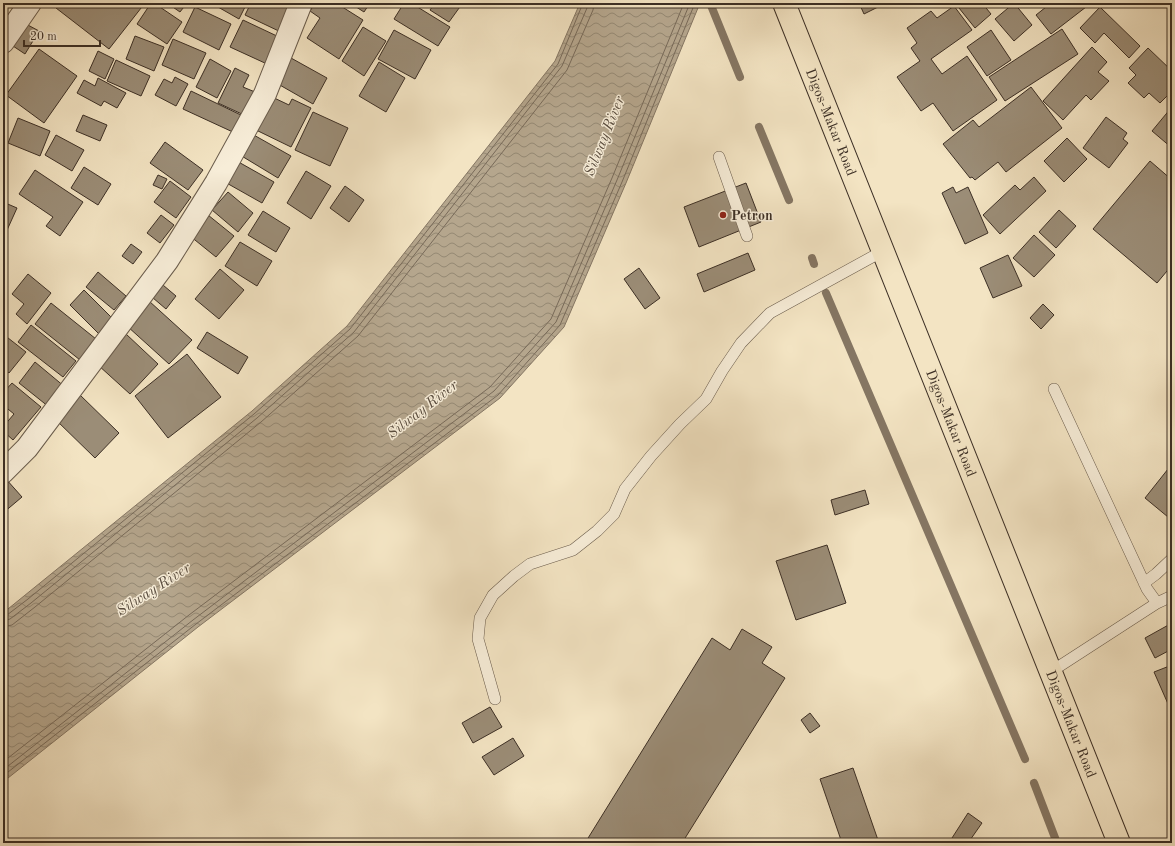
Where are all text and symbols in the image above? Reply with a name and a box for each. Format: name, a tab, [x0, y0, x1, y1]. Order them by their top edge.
scale bar	[24, 22, 100, 48]
text: 20 m	[30, 31, 57, 43]
street label: Digos-Makar Road	[803, 67, 858, 178]
water label: Silway River	[583, 94, 628, 179]
place label: Petron	[731, 209, 773, 223]
marker: Petron	[718, 210, 728, 220]
street label: Digos-Makar Road	[923, 368, 978, 479]
water label: Silway River	[385, 378, 461, 442]
water label: Silway River	[114, 561, 194, 620]
street label: Digos-Makar Road	[1043, 669, 1098, 780]

